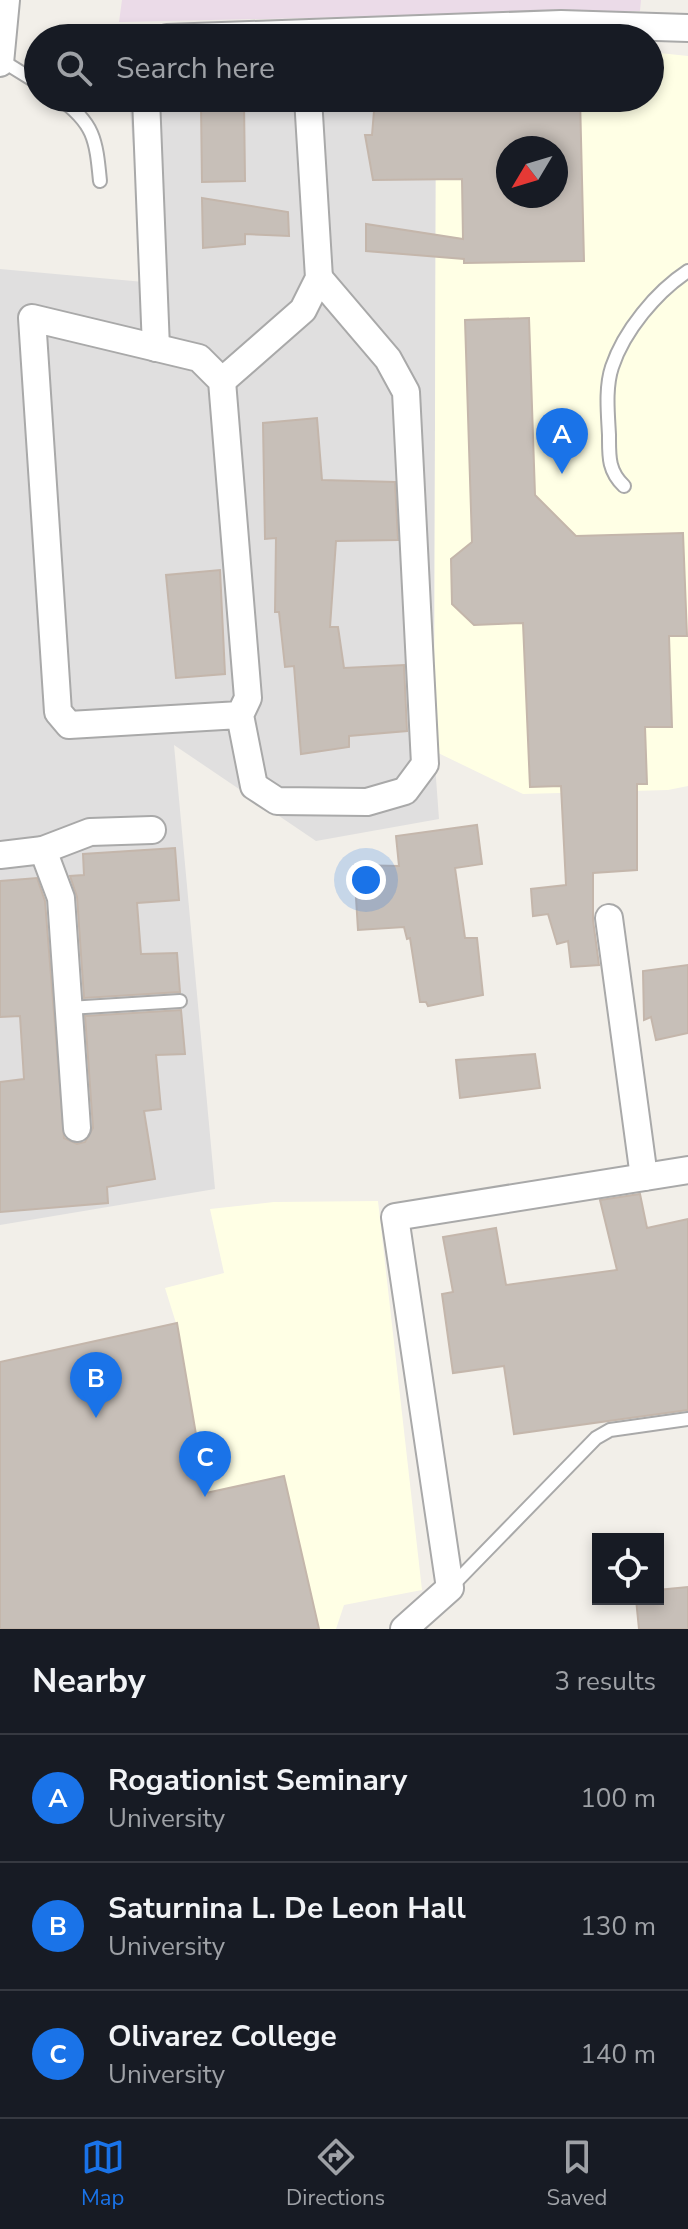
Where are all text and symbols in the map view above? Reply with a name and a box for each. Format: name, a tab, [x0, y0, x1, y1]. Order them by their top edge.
search box	[24, 24, 664, 112]
icon: search	[52, 46, 96, 90]
text: Search here	[116, 48, 275, 89]
north arrow	[496, 136, 568, 208]
pin: A	[536, 408, 588, 474]
your location	[346, 860, 386, 900]
pin: B	[70, 1352, 122, 1418]
pin: C	[179, 1431, 231, 1497]
map controls	[592, 1533, 664, 1605]
button: locate	[592, 1533, 664, 1605]
text: Nearby	[32, 1658, 146, 1704]
text: 3 results	[555, 1664, 656, 1699]
text: Rogationist Seminary	[108, 1760, 407, 1801]
text: A	[48, 1781, 68, 1816]
text: 100 m	[580, 1781, 656, 1816]
text: University	[108, 1801, 225, 1836]
text: Saturnina L. De Leon Hall	[108, 1888, 466, 1929]
text: B	[49, 1909, 67, 1944]
text: 130 m	[580, 1909, 656, 1944]
text: University	[108, 1929, 225, 1964]
text: Olivarez College	[108, 2016, 337, 2057]
text: C	[49, 2037, 67, 2072]
text: 140 m	[580, 2037, 656, 2072]
text: University	[108, 2057, 225, 2092]
tab: Map	[81, 2135, 125, 2213]
tab: Directions	[286, 2135, 385, 2213]
tab: Saved	[547, 2135, 607, 2213]

